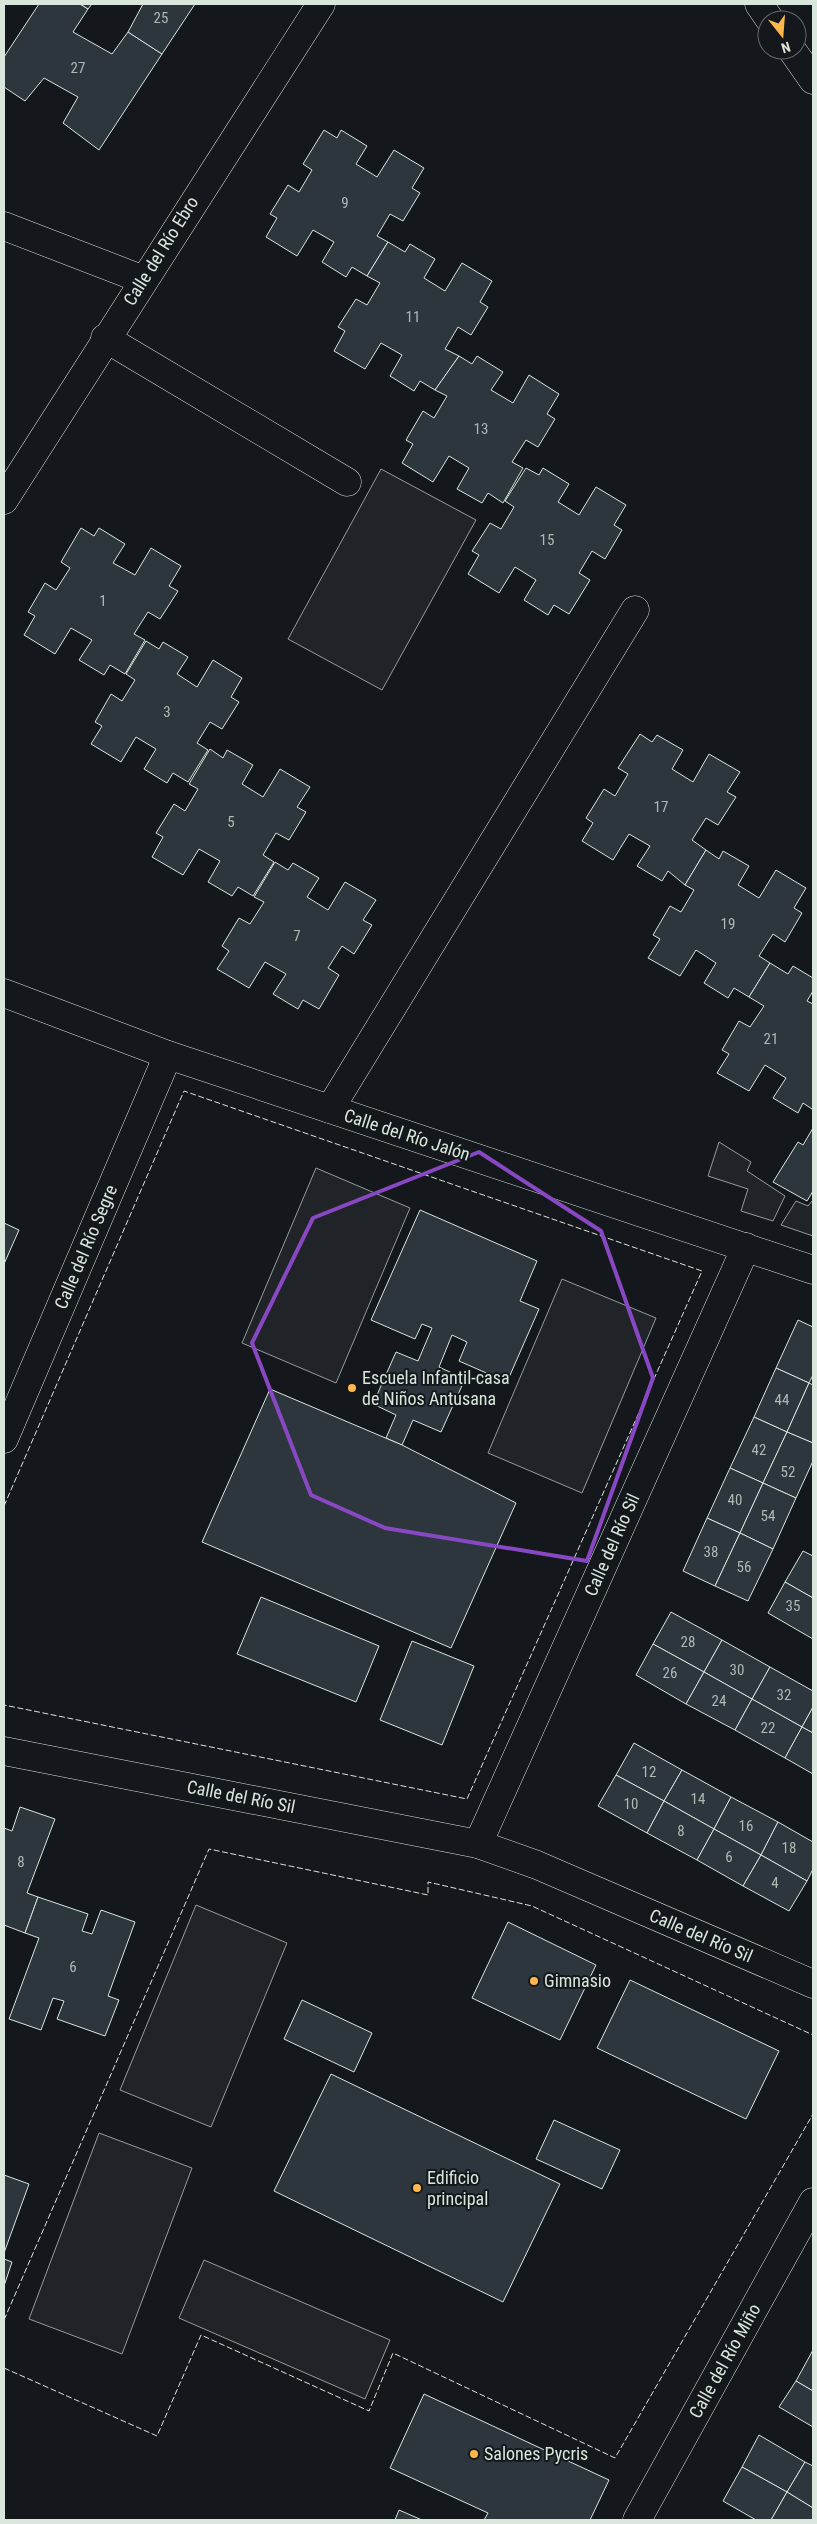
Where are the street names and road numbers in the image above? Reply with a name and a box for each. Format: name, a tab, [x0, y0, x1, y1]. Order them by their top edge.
street label: Calle del Río Ebro	[119, 192, 202, 309]
street label: Calle del Río Jalón	[341, 1104, 473, 1165]
street label: Calle del Río Segre	[50, 1182, 121, 1312]
street label: Calle del Río Sil	[580, 1490, 643, 1599]
street label: Calle del Río Sil	[185, 1776, 297, 1817]
street label: Calle del Río Sil	[647, 1904, 756, 1967]
street label: Calle del Río Miño	[684, 2300, 765, 2422]

